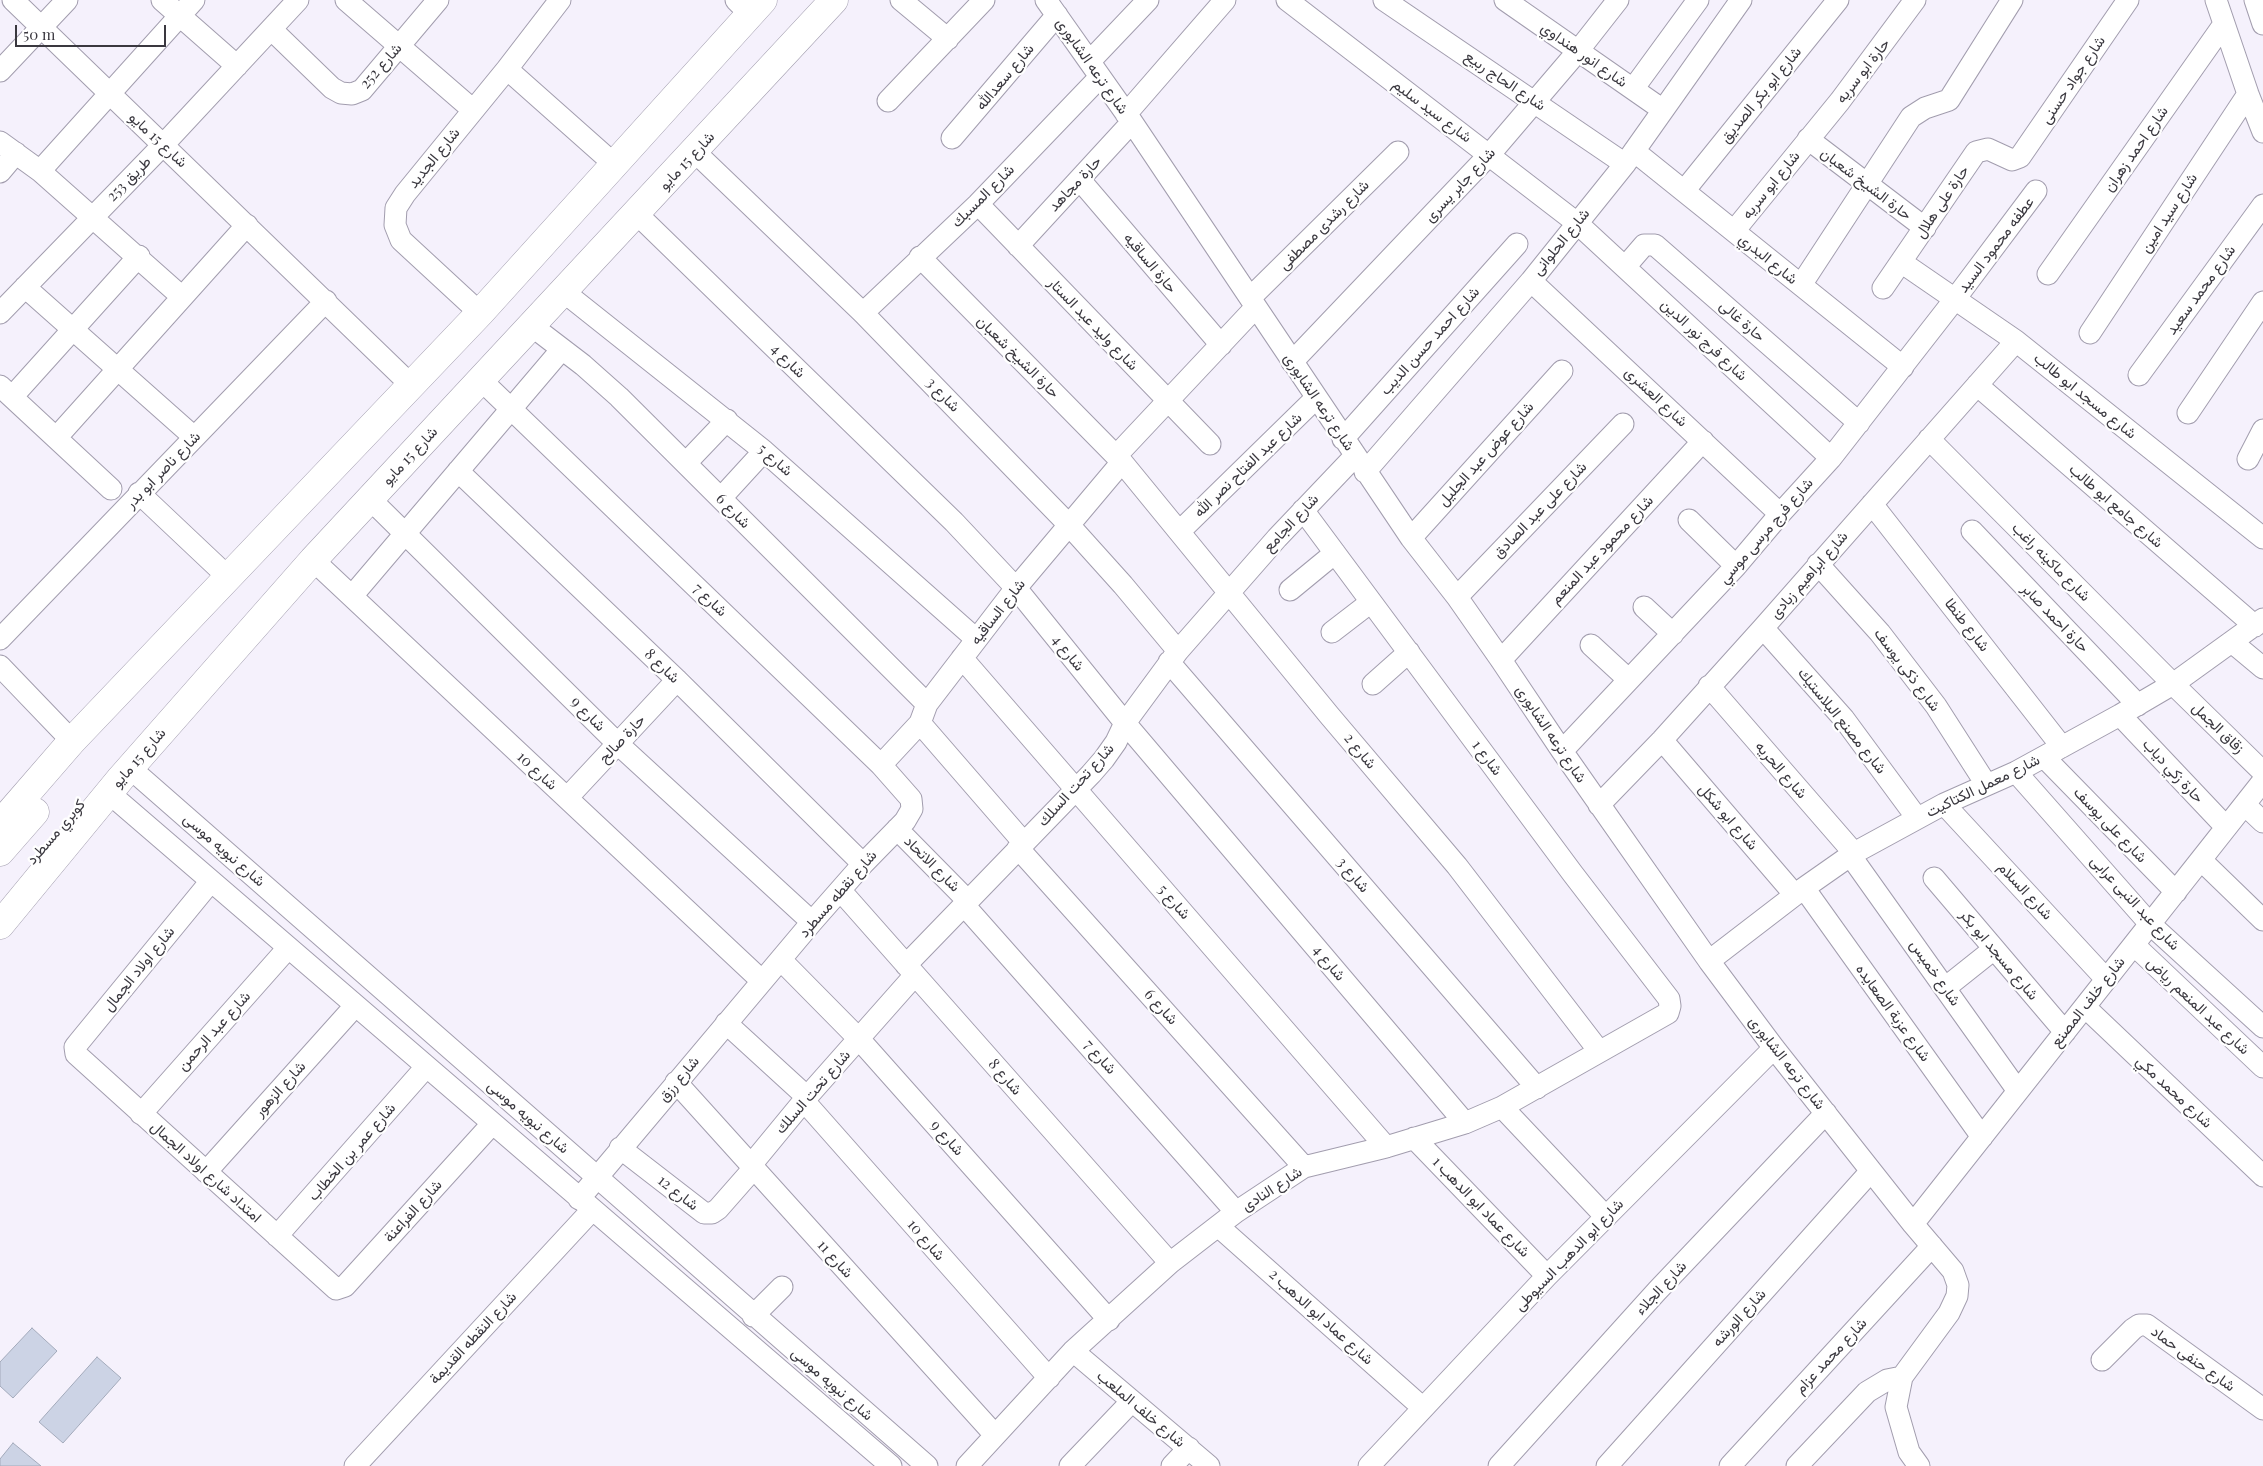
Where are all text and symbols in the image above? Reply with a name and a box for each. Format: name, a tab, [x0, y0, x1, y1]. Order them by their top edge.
street label: شارع ترعه الشابورى	[1052, 14, 1132, 118]
scale bar	[18, 15, 169, 47]
street label: شارع انور هنداوي	[1537, 19, 1631, 91]
text: 50 m	[23, 24, 55, 44]
street label: شارع جواد حسنى	[2037, 32, 2109, 128]
street label: حارة ابو سريه	[1832, 35, 1894, 107]
street label: شارع 252	[356, 40, 406, 92]
street label: شارع سعدالله	[972, 40, 1038, 114]
street label: شارع ابو بكر الصديق	[1717, 43, 1805, 147]
street label: شارع الحاج ربيع	[1461, 47, 1549, 115]
street label: شارع سيد سليم	[1389, 75, 1475, 147]
street label: شارع احمد زهران	[2100, 103, 2172, 195]
street label: شارع 15 مايو	[125, 108, 191, 172]
street label: شارع الجديد	[404, 124, 464, 192]
street label: شارع 15 مايو	[655, 128, 719, 194]
street label: شارع جابر يسرى	[1421, 144, 1499, 226]
street label: حارة الشيخ شعبان	[1817, 144, 1915, 224]
street label: شارع ابو سريه	[1738, 147, 1804, 223]
street label: طريق 253	[103, 153, 155, 205]
street label: حارة مجاهد	[1045, 153, 1105, 215]
street label: شارع المسبك	[948, 161, 1018, 231]
street label: حارة على هلال	[1911, 162, 1973, 242]
street label: شارع سيد امين	[2137, 170, 2201, 256]
street label: شارع رشدى مصطفى	[1275, 176, 1373, 274]
street label: عطفه محمود السيد	[1954, 194, 2038, 296]
street label: شارع الحلوانى	[1529, 205, 1593, 279]
street label: حارة الساقيه	[1120, 229, 1180, 297]
street label: شارع البدري	[1735, 230, 1801, 288]
street label: شارع محمد سعيد	[2162, 242, 2240, 338]
street label: شارع وليد عبد الستار	[1044, 274, 1142, 374]
street label: شارع احمد حسن الديب	[1377, 283, 1483, 399]
street label: شارع فرج نور الدين	[1657, 295, 1751, 385]
street label: حارة غالى	[1716, 296, 1768, 346]
street label: حارة الشيخ شعبان	[973, 312, 1063, 402]
street label: شارع 4	[767, 340, 809, 382]
street label: شارع مسجد ابو طالب	[2030, 349, 2140, 443]
street label: شارع ترعه الشابورى	[1280, 350, 1358, 454]
street label: شارع العشرى	[1621, 363, 1691, 431]
street label: شارع 3	[922, 374, 964, 416]
street label: شارع عوض عبد الجليل	[1434, 398, 1538, 510]
street label: شارع عبد الفتاح نصر الله	[1190, 409, 1306, 521]
street label: شارع 15 مايو	[378, 423, 442, 489]
street label: شارع ناصر ابو بدر	[122, 428, 204, 512]
street label: شارع 5	[754, 440, 796, 480]
street label: شارع على عبد الصادق	[1489, 458, 1591, 562]
street label: شارع جامع ابو طالب	[2065, 460, 2167, 552]
street label: شارع فرج مرسى موسي	[1715, 474, 1817, 588]
street label: شارع 6	[712, 490, 754, 532]
street label: شارع الجامع	[1260, 490, 1322, 556]
street label: شارع محمود عبد المنعم	[1547, 492, 1657, 608]
street label: شارع ماكينه راغب	[2008, 519, 2094, 605]
street label: شارع ابراهيم زبادى	[1766, 528, 1852, 622]
street label: شارع الساقيه	[967, 576, 1029, 648]
street label: شارع 7	[689, 580, 731, 620]
street label: حارة احمد صابر	[2018, 580, 2092, 656]
street label: شارع طنطا	[1941, 595, 1993, 655]
street label: شارع ذكى يوسف	[1870, 625, 1944, 715]
street label: شارع 4	[1048, 631, 1088, 675]
street label: شارع 8	[641, 645, 683, 687]
street label: شارع مصنع البلاستيك	[1794, 664, 1890, 778]
street label: شارع ترعه الشابورى	[1512, 682, 1590, 786]
street label: شارع 9	[567, 693, 609, 735]
street label: زقاق الجمل	[2188, 699, 2248, 757]
street label: حارة صالح	[595, 711, 649, 767]
street label: شارع 15 مايو	[108, 724, 170, 792]
street label: شارع 2	[1340, 729, 1380, 773]
street label: حارة زكي دياب	[2139, 735, 2207, 807]
street label: شارع 1	[1468, 737, 1506, 779]
street label: شارع الحريه	[1751, 738, 1811, 802]
street label: شارع تحت السلك	[1034, 740, 1118, 830]
street label: شارع 10	[513, 748, 561, 794]
street label: شارع معمل الكتاكيت	[1923, 751, 2043, 821]
street label: شارع ابو شكل	[1694, 780, 1762, 854]
street label: شارع على يوسف	[2070, 784, 2150, 866]
street label: كوبري مسطرد	[23, 796, 89, 868]
street label: شارع نبويه موسى	[179, 810, 269, 890]
street label: شارع الاتحاد	[900, 832, 964, 896]
street label: شارع نقطه مسطرد	[795, 847, 881, 941]
street label: شارع عبد النبى عرابى	[2086, 852, 2184, 954]
street label: شارع 3	[1333, 854, 1373, 896]
street label: شارع السلام	[1994, 858, 2056, 924]
street label: شارع 5	[1154, 881, 1194, 923]
street label: شارع مسجد ابو بكر	[1956, 906, 2042, 1004]
street label: شارع اولاد الجمال	[99, 923, 179, 1015]
street label: شارع خميس	[1906, 936, 1964, 1010]
street label: شارع 4	[1309, 941, 1349, 985]
street label: شارع خلف المصنع	[2047, 953, 2129, 1051]
street label: شارع عبد المنعم رياض	[2143, 954, 2253, 1058]
street label: شارع عزبة الصعايده	[1852, 961, 1934, 1065]
street label: شارع 6	[1140, 985, 1182, 1029]
street label: شارع عبد الرحمن	[174, 988, 254, 1074]
street label: شارع ترعه الشابورى	[1745, 1013, 1829, 1113]
street label: شارع 7	[1080, 1036, 1120, 1078]
street label: شارع تحت السلك	[772, 1046, 854, 1138]
street label: شارع محمد مكي	[2132, 1052, 2216, 1132]
street label: شارع رزق	[655, 1053, 703, 1105]
street label: شارع 8	[985, 1055, 1025, 1099]
street label: شارع الزهور	[250, 1058, 310, 1120]
street label: شارع نبويه موسى	[483, 1077, 573, 1157]
street label: شارع عمر بن الخطاب	[305, 1099, 399, 1205]
street label: شارع 9	[926, 1117, 968, 1159]
street label: امتداد شارع اولاد الجمال	[147, 1118, 265, 1226]
street label: شارع عماد ابو الدهب 1	[1428, 1153, 1534, 1261]
street label: شارع النادى	[1238, 1163, 1306, 1215]
street label: شارع 12	[654, 1172, 702, 1214]
street label: شارع الفراعنة	[380, 1176, 446, 1246]
street label: شارع ابو الدهب السيوطى	[1511, 1195, 1627, 1315]
street label: شارع 10	[903, 1216, 949, 1264]
street label: شارع 11	[813, 1236, 857, 1282]
street label: شارع الجلاء	[1632, 1257, 1690, 1319]
street label: شارع عماد ابو الدهب 2	[1265, 1265, 1377, 1369]
street label: شارع الورشه	[1708, 1285, 1770, 1351]
street label: شارع النقطه القديمة	[425, 1288, 521, 1388]
street label: شارع محمد عزام	[1791, 1314, 1871, 1398]
street label: شارع حنفى حماد	[2147, 1322, 2239, 1396]
street label: شارع نبويه موسى	[787, 1344, 877, 1424]
street label: شارع خلف الملعب	[1093, 1367, 1189, 1451]

